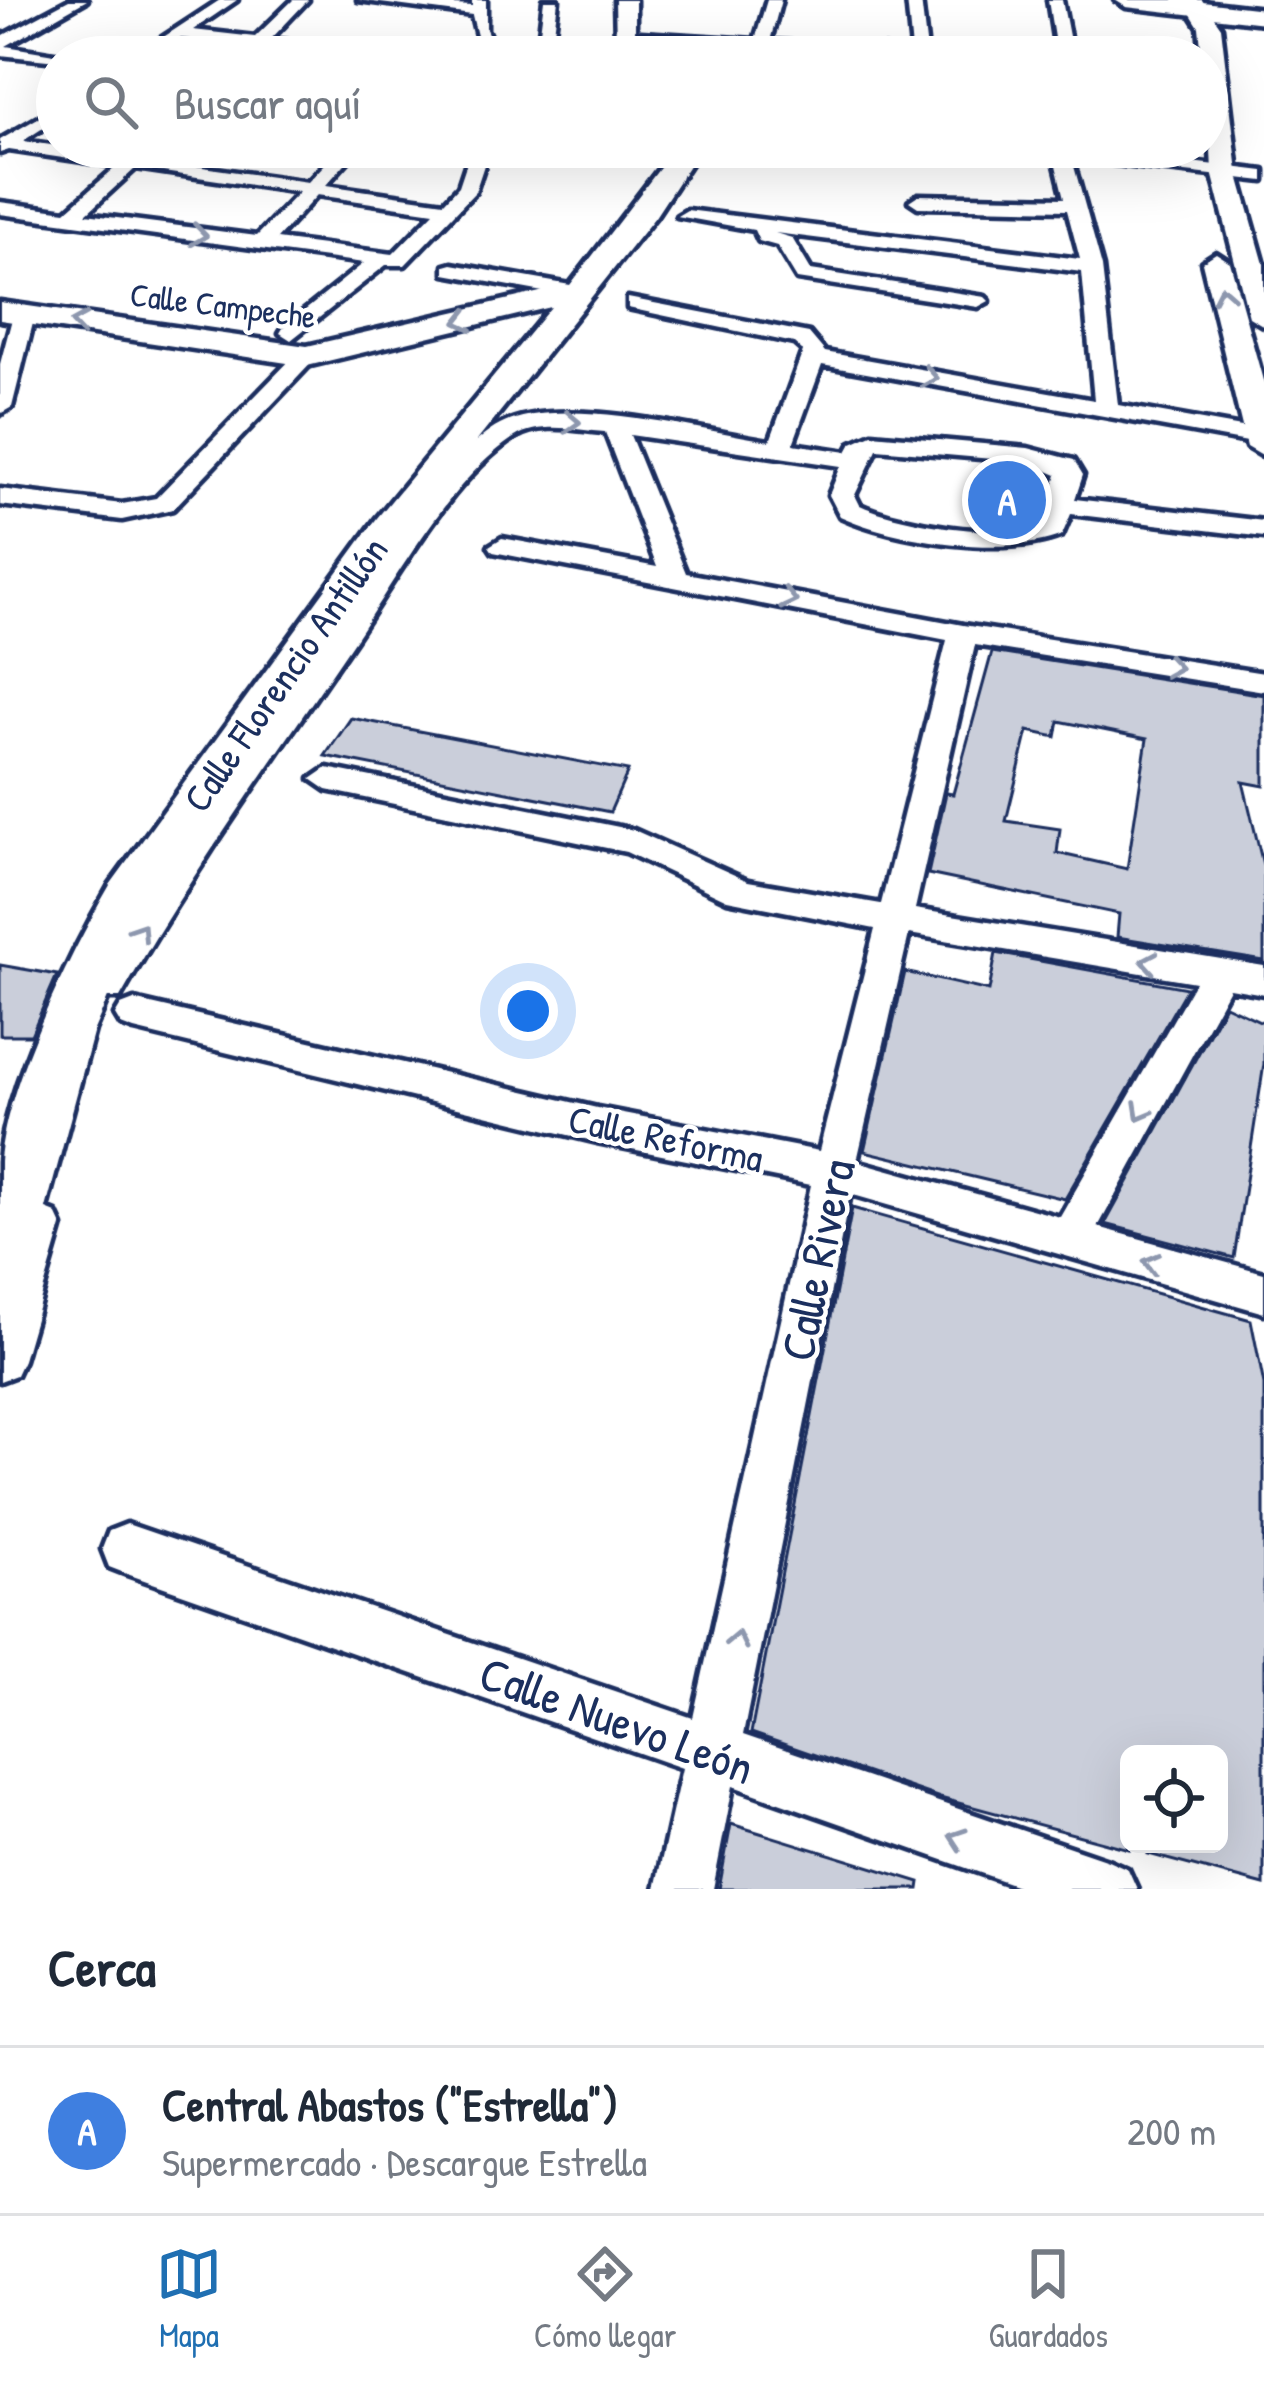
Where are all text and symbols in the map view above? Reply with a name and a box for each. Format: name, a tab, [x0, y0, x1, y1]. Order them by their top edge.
search box	[36, 36, 1228, 168]
icon: search	[78, 69, 144, 135]
text: Buscar aquí	[174, 72, 361, 133]
one-way arrow	[189, 221, 209, 247]
street label: Calle Campeche	[128, 272, 318, 339]
one-way arrow	[1211, 284, 1237, 304]
one-way arrow	[453, 306, 473, 331]
one-way arrow	[70, 311, 89, 337]
one-way arrow	[919, 363, 939, 388]
one-way arrow	[563, 408, 582, 434]
pin: A	[968, 455, 1046, 545]
street label: Calle Florencio Antillón	[170, 526, 399, 822]
one-way arrow	[779, 585, 799, 611]
one-way arrow	[1163, 654, 1183, 679]
one-way arrow	[125, 923, 147, 945]
one-way arrow	[1139, 950, 1159, 975]
your location	[498, 981, 558, 1041]
street label: Calle Reforma	[564, 1091, 768, 1184]
one-way arrow	[1132, 1100, 1155, 1121]
street label: Calle Rivera	[764, 1153, 870, 1366]
one-way arrow	[1141, 1252, 1162, 1277]
one-way arrow	[723, 1631, 748, 1651]
street label: Calle Nuevo León	[471, 1640, 763, 1799]
map controls	[1120, 1745, 1228, 1853]
button: locate	[1120, 1745, 1228, 1853]
one-way arrow	[948, 1828, 969, 1852]
text: Cerca	[48, 1933, 156, 2002]
text: Central Abastos ("Estrella")	[162, 2074, 618, 2135]
text: A	[77, 2104, 97, 2157]
text: 200 m	[1127, 2104, 1216, 2157]
text: Supermercado · Descargue Estrella	[162, 2135, 647, 2188]
tab: Mapa	[156, 2241, 222, 2357]
tab: Cómo llegar	[534, 2241, 677, 2357]
tab: Guardados	[989, 2241, 1108, 2357]

